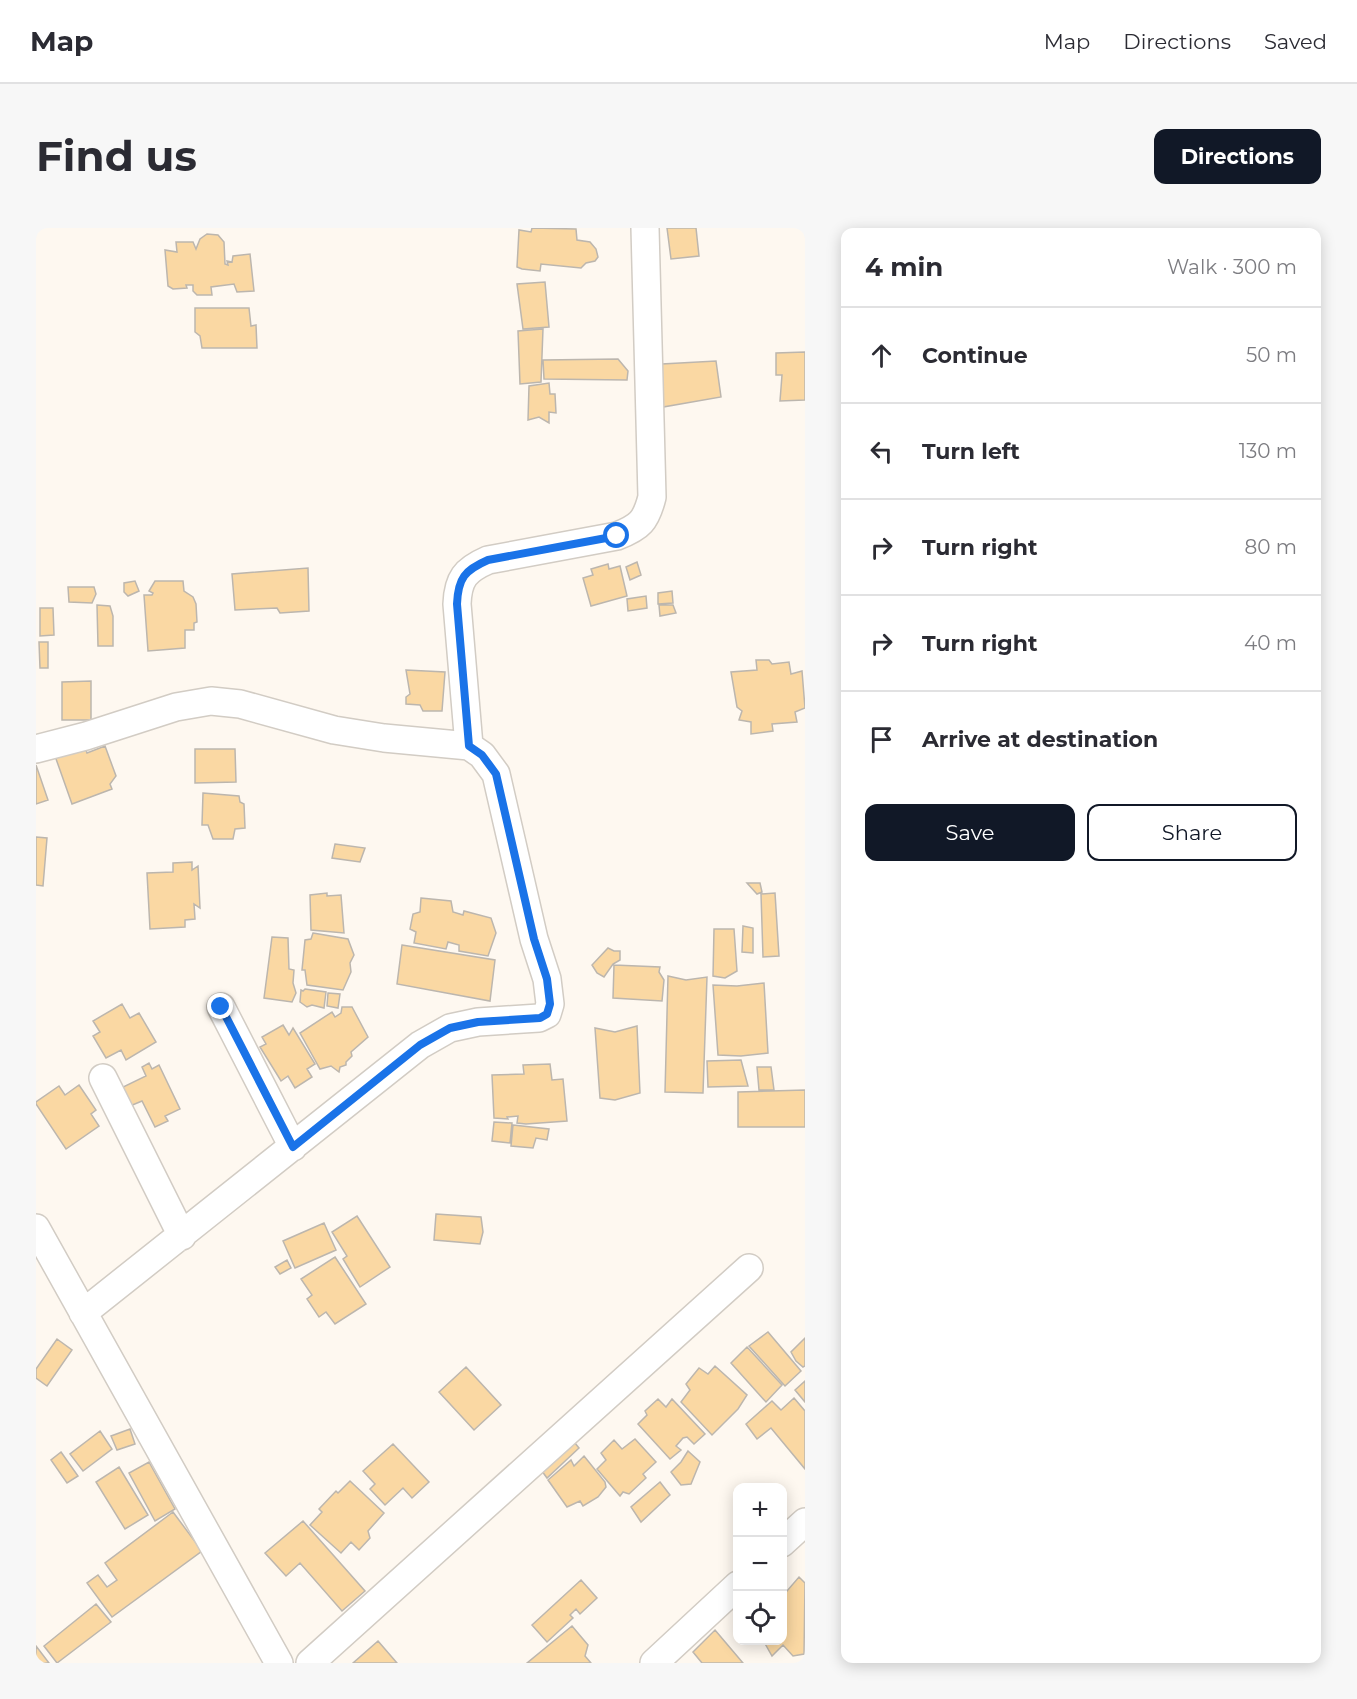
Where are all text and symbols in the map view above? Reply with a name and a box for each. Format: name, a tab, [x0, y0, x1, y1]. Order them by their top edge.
text: Map	[30, 24, 93, 58]
text: Map	[1044, 29, 1090, 54]
text: Directions	[1123, 29, 1231, 54]
text: Saved	[1264, 29, 1327, 54]
button: Directions	[1154, 129, 1321, 184]
text: Find us	[36, 130, 197, 182]
text: 4 min	[865, 251, 943, 283]
text: Walk · 300 m	[1167, 255, 1297, 279]
icon: ahead	[865, 339, 898, 372]
text: Continue	[922, 342, 1028, 369]
text: 50 m	[1246, 343, 1297, 367]
icon: left	[865, 435, 898, 468]
text: Turn left	[922, 438, 1020, 465]
text: 130 m	[1239, 439, 1297, 463]
route start	[603, 522, 629, 548]
icon: right	[865, 531, 898, 564]
text: Turn right	[922, 534, 1037, 561]
text: 80 m	[1245, 535, 1297, 559]
icon: right	[865, 627, 898, 660]
text: Turn right	[922, 630, 1037, 657]
text: 40 m	[1244, 631, 1297, 655]
icon: arrive	[865, 723, 898, 756]
text: Arrive at destination	[922, 726, 1158, 753]
button: Save	[865, 804, 1075, 861]
button: Share	[1087, 804, 1297, 861]
route end	[207, 993, 233, 1019]
map controls	[733, 1483, 787, 1645]
button: +	[733, 1483, 787, 1537]
button: −	[733, 1537, 787, 1591]
button: locate	[733, 1591, 787, 1645]

